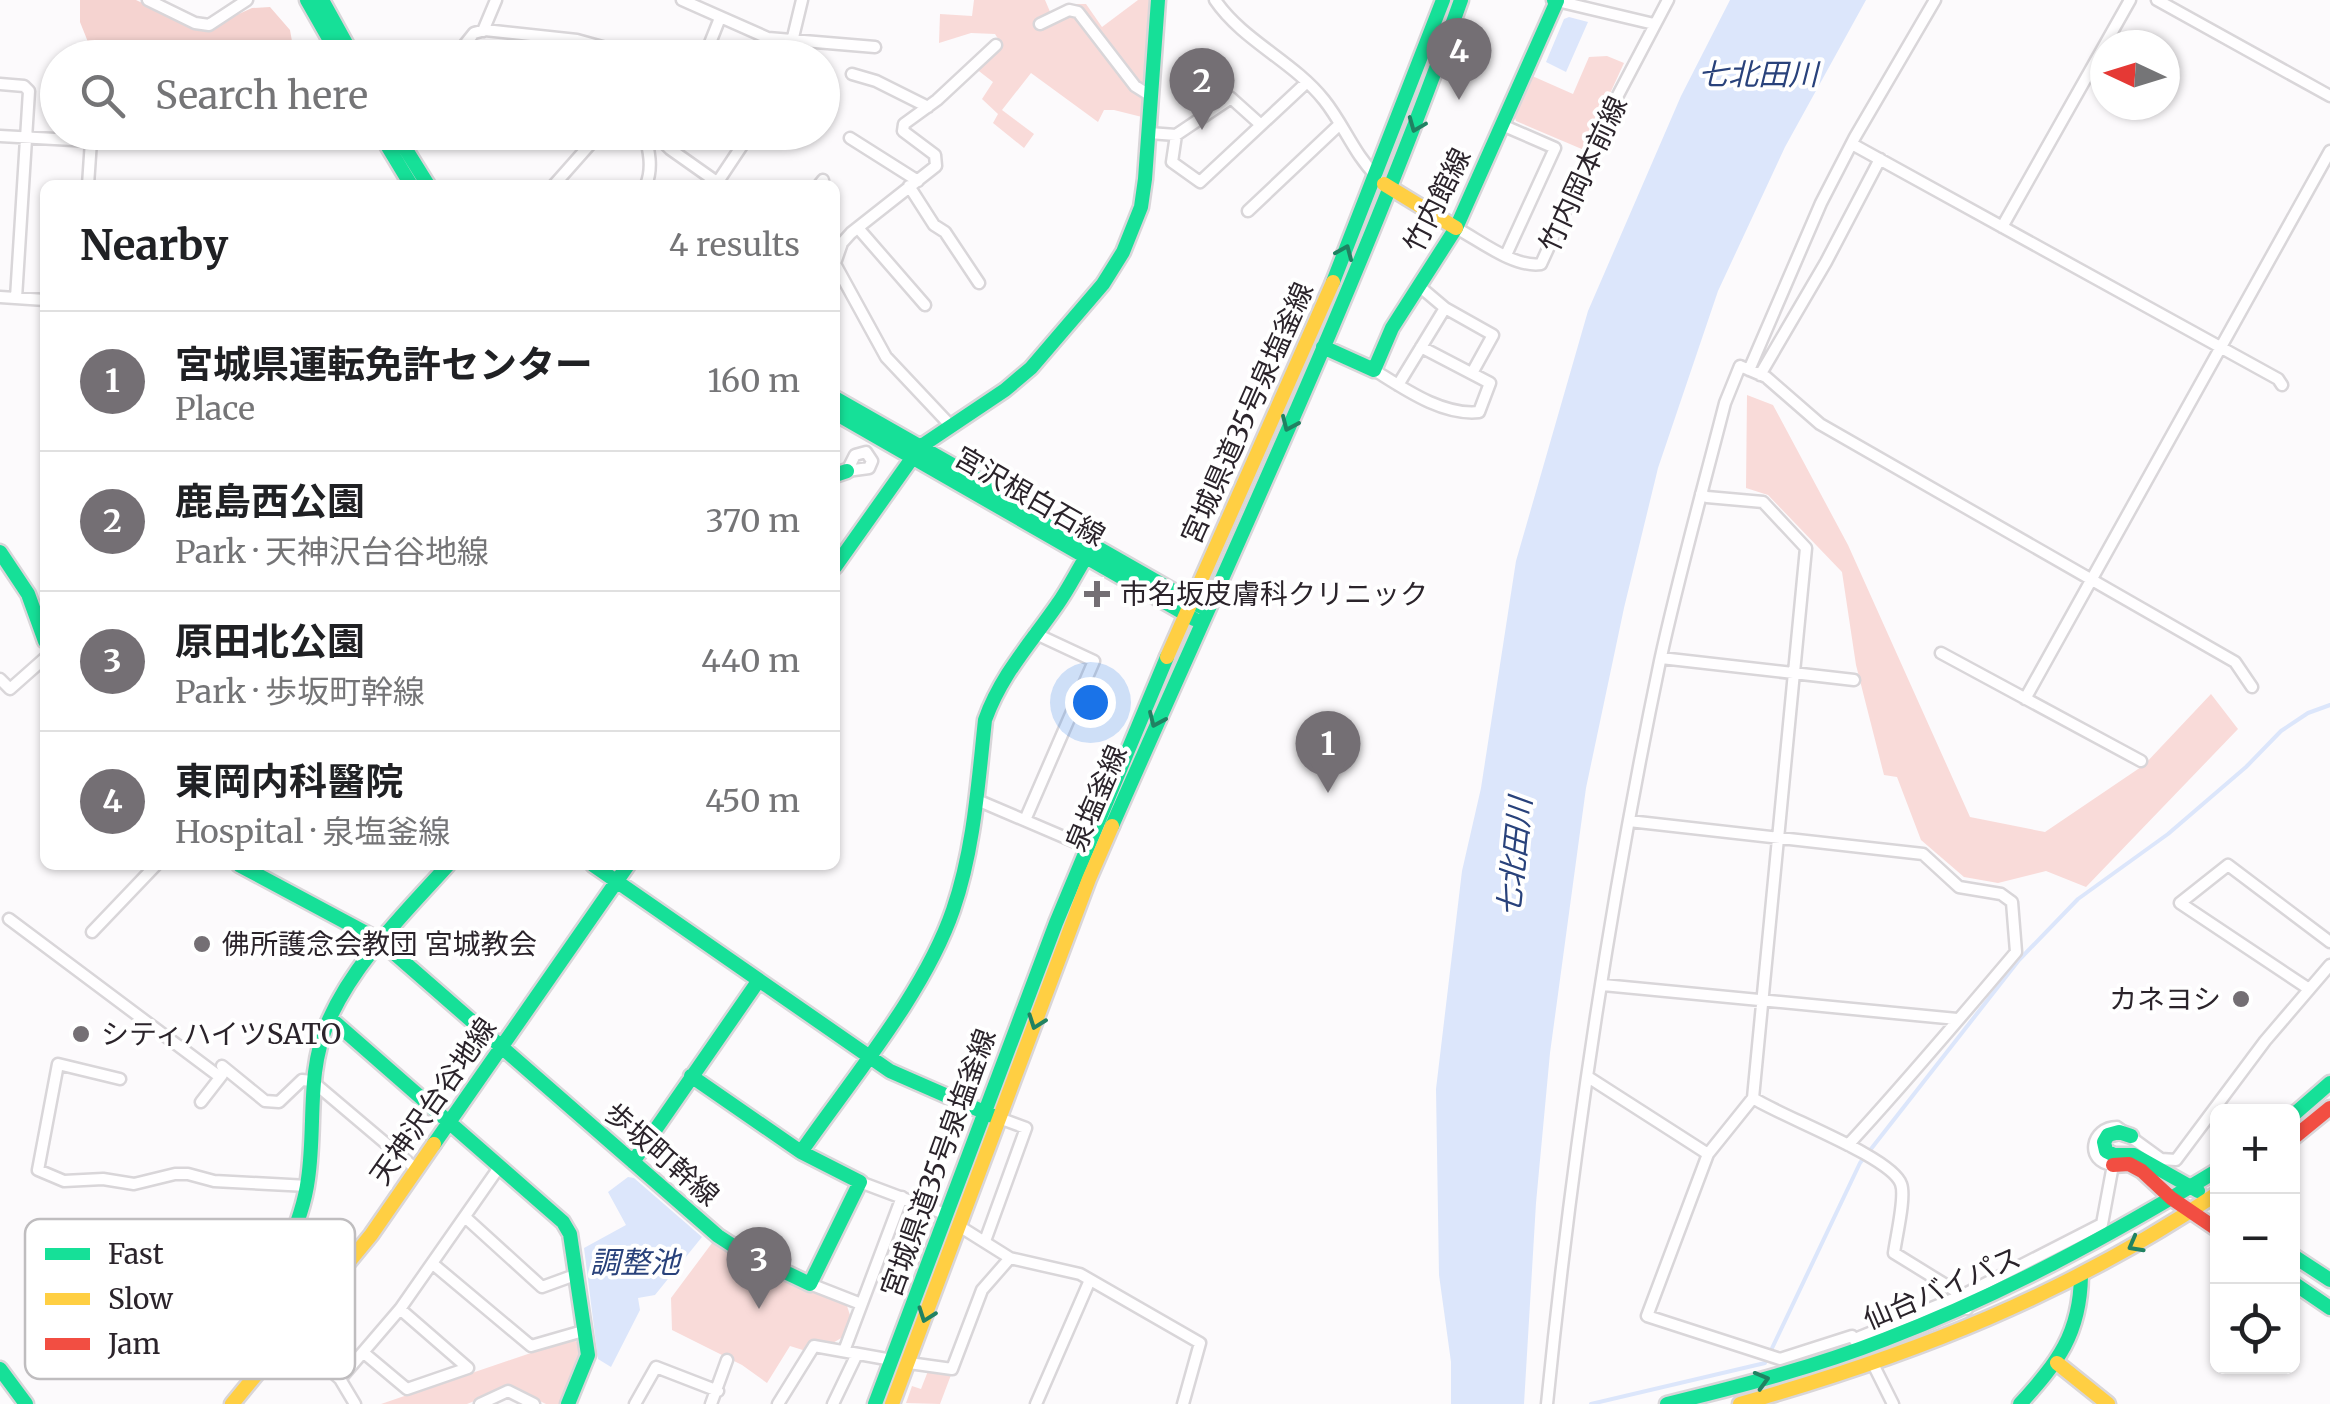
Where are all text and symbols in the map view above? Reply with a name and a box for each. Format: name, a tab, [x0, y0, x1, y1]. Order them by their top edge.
pin: 4	[1426, 18, 1492, 100]
north arrow	[2090, 30, 2180, 120]
search box	[40, 40, 840, 150]
pin: 2	[1170, 48, 1234, 130]
water label: 七北田川	[1698, 55, 1821, 93]
icon: search	[75, 68, 130, 123]
text: Search here	[155, 72, 368, 119]
street label: 竹内岡本前線	[1531, 90, 1635, 258]
one-way arrow	[1407, 115, 1427, 132]
street label: 竹内館線	[1396, 142, 1478, 258]
text: Nearby	[80, 219, 228, 271]
text: 4 results	[669, 225, 800, 265]
one-way arrow	[1333, 244, 1353, 262]
street label: 宮城県道35号泉塩釜線	[1173, 276, 1321, 550]
text: 宮城県運転免許センター	[175, 341, 593, 388]
text: 1	[105, 361, 120, 401]
text: 160 m	[708, 361, 800, 401]
text: Place	[175, 389, 255, 429]
one-way arrow	[1281, 414, 1301, 432]
street label: 宮沢根白石線	[948, 438, 1112, 554]
text: 鹿島西公園	[175, 478, 365, 525]
text: 2	[103, 501, 122, 541]
text: 370 m	[705, 501, 800, 541]
text: Park · 天神沢台谷地線	[175, 532, 489, 572]
place label: 市名坂皮膚科クリニック	[1120, 576, 1428, 612]
marker: 市名坂皮膚科クリニック	[1084, 581, 1110, 607]
text: 原田北公園	[175, 618, 365, 665]
text: 3	[103, 641, 122, 681]
text: 440 m	[701, 641, 800, 681]
text: Park · 歩坂町幹線	[175, 672, 425, 712]
your location	[1065, 677, 1116, 728]
one-way arrow	[1148, 710, 1168, 728]
pin: 1	[1296, 710, 1360, 793]
street label: 泉塩釜線	[1058, 739, 1134, 857]
text: 東岡内科醫院	[175, 758, 403, 805]
text: 4	[102, 781, 123, 821]
text: 450 m	[705, 781, 800, 821]
water label: 七北田川	[1489, 792, 1539, 919]
text: Hospital · 泉塩釜線	[175, 812, 451, 852]
place label: 佛所護念会教団 宮城教会	[222, 926, 537, 962]
marker: 佛所護念会教団 宮城教会	[191, 933, 213, 955]
place label: カネヨシ	[2109, 981, 2221, 1017]
marker: カネヨシ	[2230, 988, 2252, 1010]
street label: 天神沢台谷地線	[362, 1010, 504, 1192]
one-way arrow	[1027, 1013, 1048, 1030]
place label: シティハイツSATO	[101, 1016, 341, 1052]
marker: シティハイツSATO	[70, 1023, 92, 1045]
street label: 宮城県道35号泉塩釜線	[873, 1024, 1003, 1302]
street label: 歩坂町幹線	[597, 1094, 727, 1214]
map controls	[2210, 1104, 2300, 1374]
button: +	[2210, 1104, 2300, 1194]
button: −	[2210, 1194, 2300, 1284]
legend	[25, 1219, 355, 1379]
pin: 3	[726, 1226, 792, 1309]
one-way arrow	[2128, 1232, 2146, 1252]
text: Fast	[108, 1236, 164, 1272]
street label: 仙台バイパス	[1858, 1239, 2026, 1337]
water label: 調整池	[590, 1243, 683, 1281]
text: Slow	[108, 1281, 173, 1317]
button: locate	[2210, 1284, 2300, 1374]
one-way arrow	[918, 1305, 938, 1323]
text: Jam	[107, 1326, 161, 1362]
one-way arrow	[1752, 1371, 1770, 1392]

